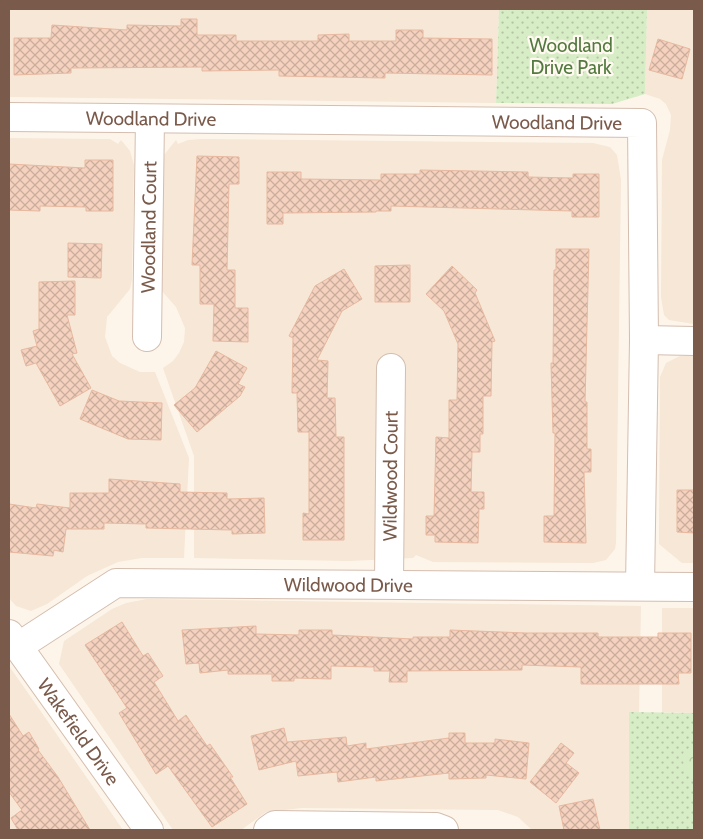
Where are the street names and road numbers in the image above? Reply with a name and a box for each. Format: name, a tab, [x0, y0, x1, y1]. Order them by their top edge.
street label: Woodland Drive	[86, 107, 217, 131]
street label: Woodland Drive	[492, 111, 623, 135]
street label: Woodland Court	[137, 160, 161, 293]
street label: Wildwood Court	[378, 410, 403, 541]
street label: Wildwood Drive	[284, 573, 413, 597]
street label: Wakefield Drive	[32, 674, 125, 790]

